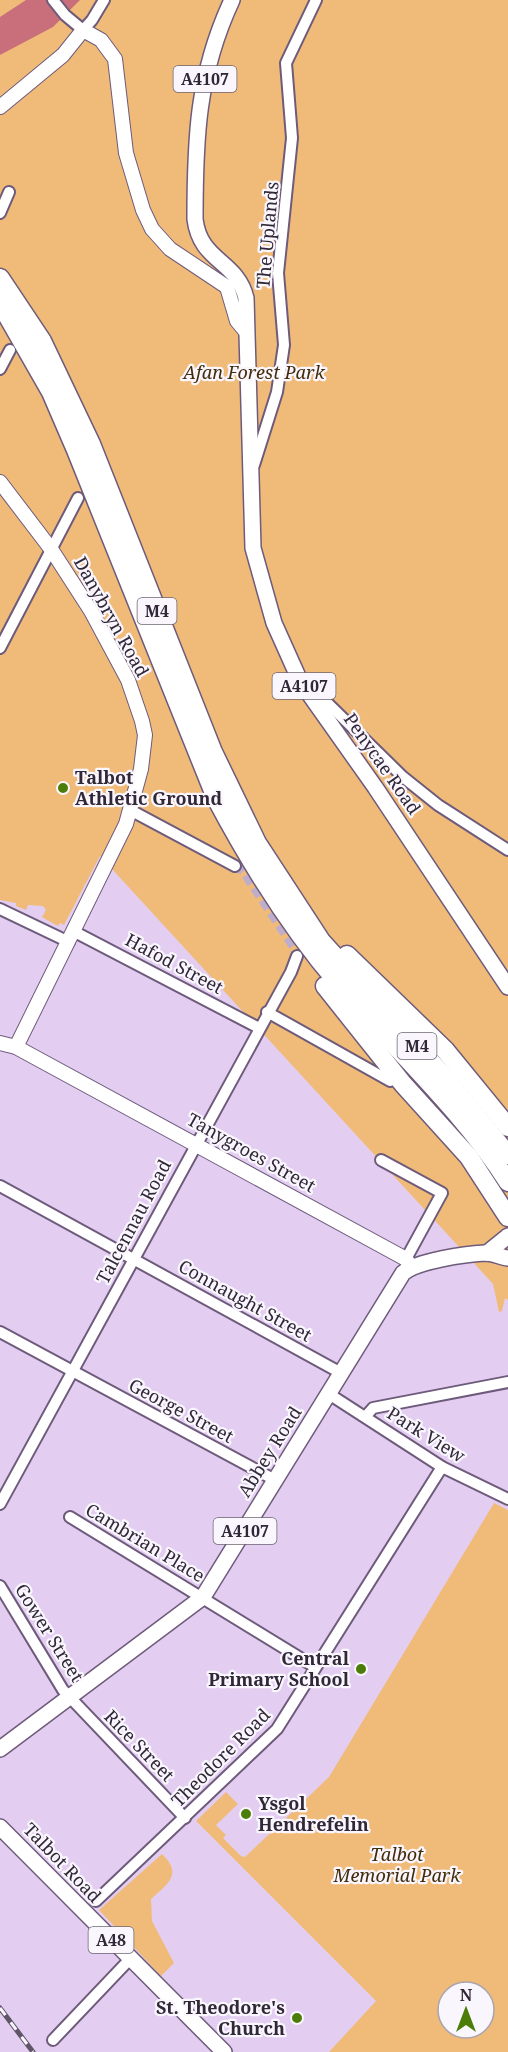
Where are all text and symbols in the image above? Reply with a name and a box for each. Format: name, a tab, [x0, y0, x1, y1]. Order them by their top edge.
road number: A4107	[174, 66, 236, 92]
street label: The Uplands	[250, 180, 284, 289]
park label: Afan Forest Park	[181, 360, 325, 384]
street label: Danybryn Road	[69, 552, 155, 681]
road number: M4	[138, 598, 176, 624]
road number: A4107	[272, 673, 336, 699]
street label: Penycae Road	[339, 708, 427, 819]
place label: Talbot Athletic Ground	[75, 765, 223, 810]
marker: Talbot Athletic Ground	[56, 781, 70, 795]
street label: Hafod Street	[121, 927, 228, 999]
road number: M4	[398, 1033, 436, 1059]
street label: Tanygroes Street	[183, 1107, 320, 1197]
street label: Talcennau Road	[90, 1155, 176, 1288]
street label: Connaught Street	[175, 1254, 316, 1347]
street label: George Street	[125, 1372, 238, 1448]
street label: Park View	[383, 1401, 471, 1468]
street label: Abbey Road	[232, 1402, 307, 1501]
street label: Cambrian Place	[81, 1497, 210, 1587]
road number: A4107	[214, 1518, 276, 1544]
street label: Gower Street	[10, 1579, 90, 1686]
place label: Central Primary School	[208, 1646, 350, 1691]
marker: Central Primary School	[354, 1662, 368, 1676]
street label: Theodore Road	[166, 1703, 275, 1812]
street label: Rice Street	[100, 1704, 180, 1786]
place label: Ysgol Hendrefelin	[258, 1791, 369, 1836]
marker: Ysgol Hendrefelin	[239, 1807, 253, 1821]
street label: Talbot Road	[19, 1817, 107, 1907]
park label: Talbot Memorial Park	[333, 1842, 461, 1887]
road number: A48	[88, 1927, 134, 1953]
north arrow	[436, 1980, 496, 2040]
text: N	[460, 1984, 473, 2006]
place label: St. Theodore's Church	[156, 1995, 285, 2040]
marker: St. Theodore's Church	[290, 2011, 304, 2025]

